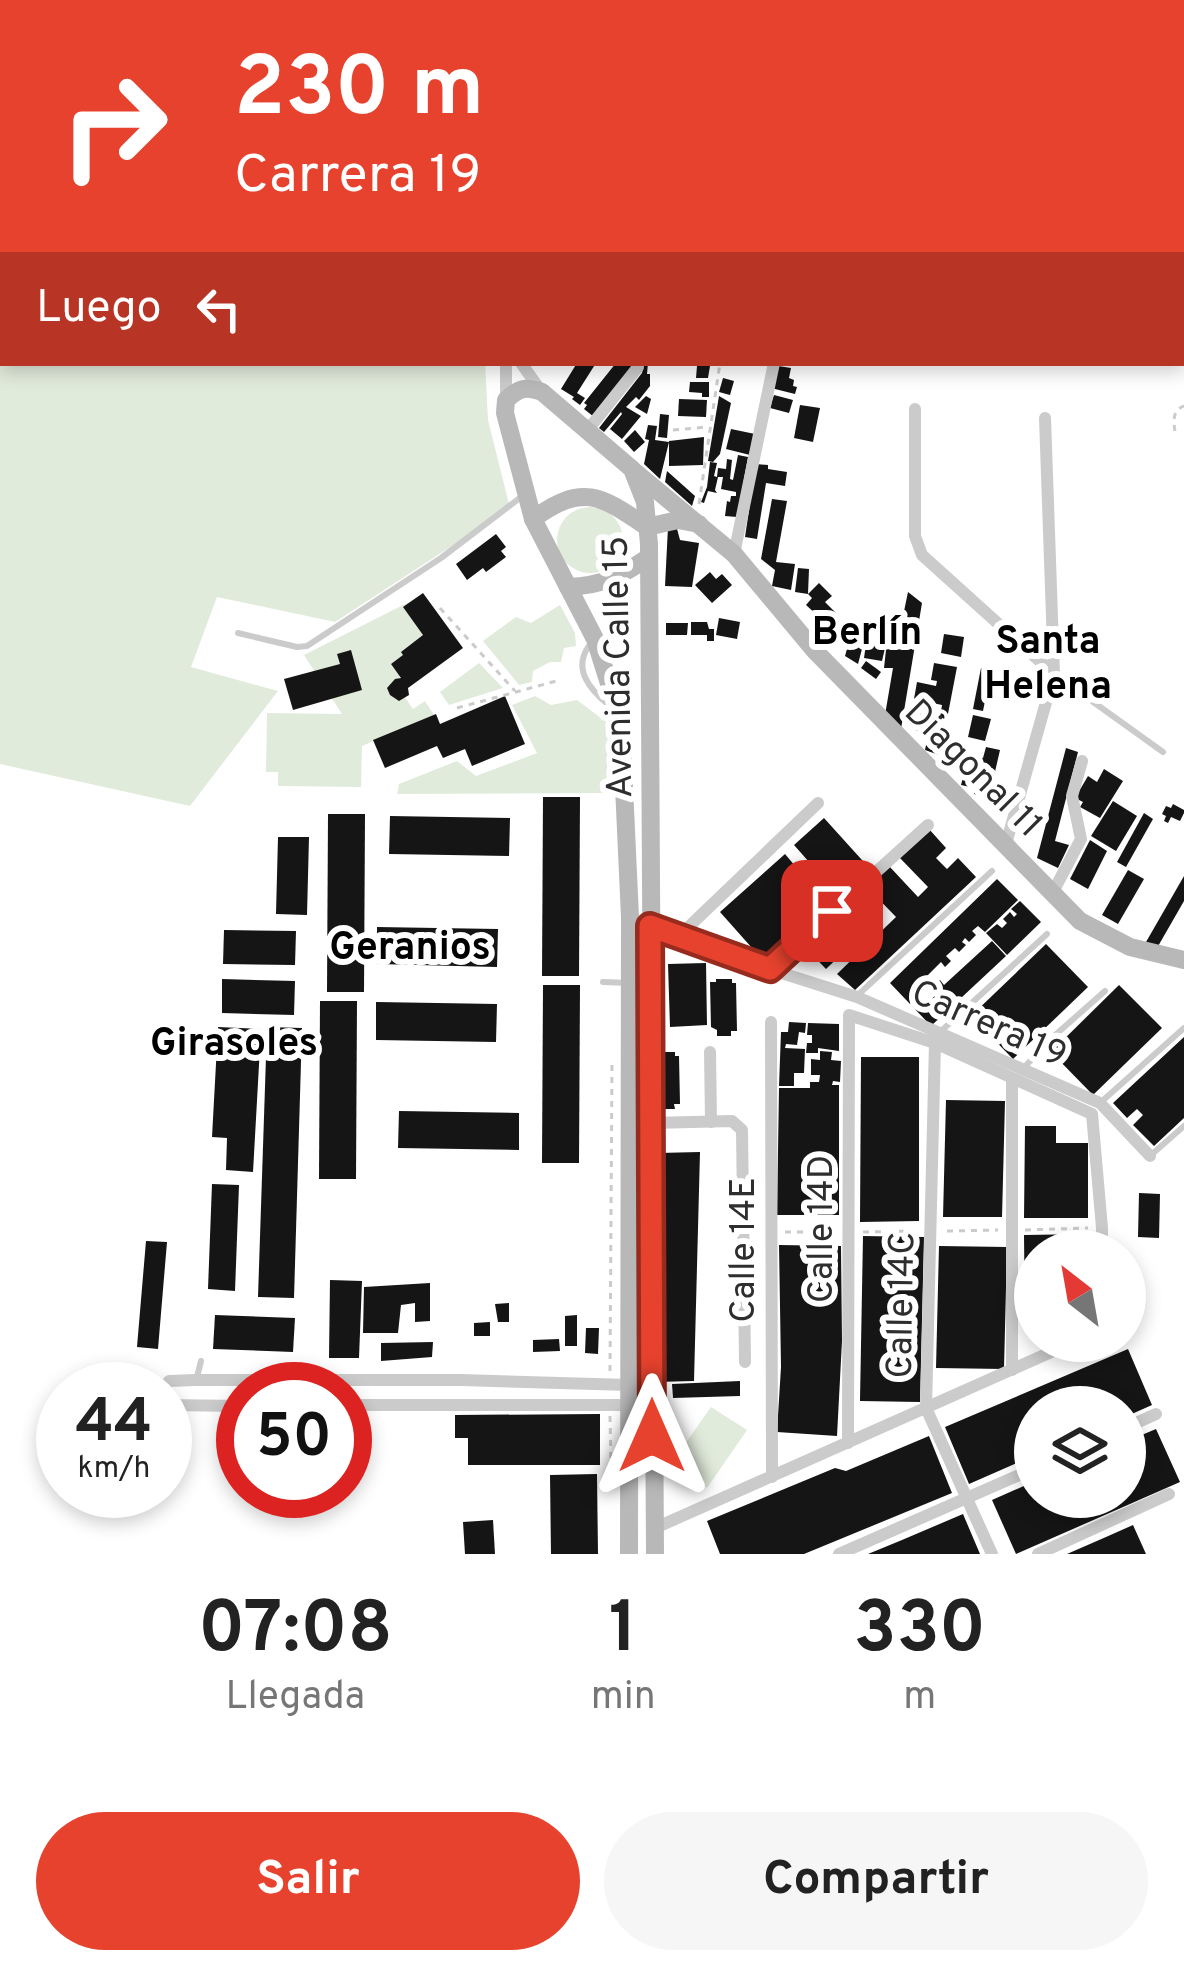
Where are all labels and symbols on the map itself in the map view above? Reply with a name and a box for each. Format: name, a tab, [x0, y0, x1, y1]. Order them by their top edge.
street label: Avenida Calle 15	[595, 535, 645, 798]
district label: Berlín	[812, 610, 922, 659]
district label: Santa Helena	[984, 619, 1112, 713]
street label: Diagonal 11	[893, 691, 1051, 849]
pin	[781, 860, 883, 962]
district label: Geranios	[329, 925, 491, 974]
street label: Carrera 19	[904, 971, 1073, 1080]
district label: Girasoles	[150, 1021, 318, 1070]
street label: Calle 14D	[800, 1155, 846, 1303]
street label: Calle 14E	[722, 1177, 768, 1323]
north arrow	[1014, 1230, 1146, 1362]
street label: Calle 14C	[879, 1231, 927, 1379]
speed limit sign: 50	[216, 1362, 372, 1518]
position arrow	[589, 1373, 715, 1499]

